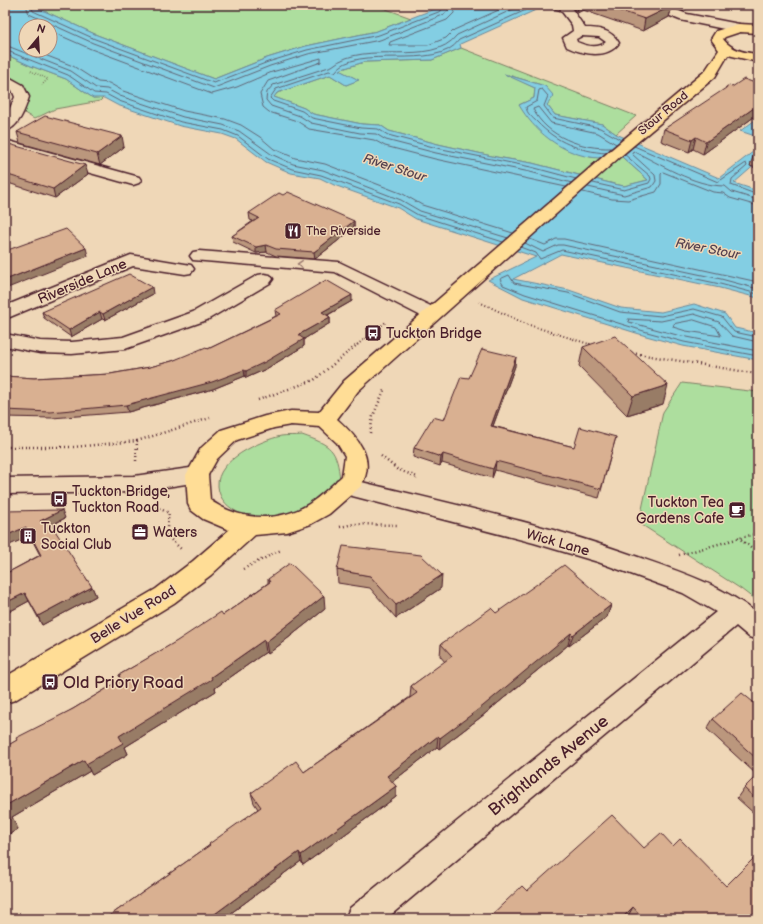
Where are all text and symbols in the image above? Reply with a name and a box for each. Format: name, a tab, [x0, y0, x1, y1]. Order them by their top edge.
north arrow	[18, 18, 58, 58]
text: N	[35, 22, 47, 36]
street label: Stour Road	[635, 88, 691, 139]
water label: River Stour	[361, 150, 429, 186]
restaurant icon: The Riverside	[283, 221, 303, 241]
place label: The Riverside	[306, 224, 381, 239]
water label: River Stour	[674, 235, 743, 263]
street label: Riverside Lane	[35, 255, 129, 308]
one-way arrow	[297, 260, 303, 269]
bus stop icon: Tuckton Bridge	[363, 323, 383, 343]
place label: Tuckton Bridge	[386, 325, 482, 342]
place label: Tuckton Bridge, Tuckton Road	[72, 483, 170, 516]
bus stop icon: Tuckton Bridge, Tuckton Road	[49, 489, 69, 509]
place label: Tuckton Tea Gardens Cafe	[636, 494, 724, 527]
cafe icon: Tuckton Tea Gardens Cafe	[727, 500, 747, 520]
place label: Tuckton Social Club	[41, 520, 112, 553]
office icon: Waters	[130, 522, 150, 542]
place label: Waters	[153, 524, 197, 541]
street label: Wick Lane	[524, 525, 592, 560]
building icon: Tuckton Social Club	[18, 526, 38, 546]
street label: Belle Vue Road	[87, 581, 179, 647]
bus stop icon: Old Priory Road	[40, 672, 60, 692]
place label: Old Priory Road	[63, 673, 184, 693]
street label: Brightlands Avenue	[484, 711, 613, 820]

